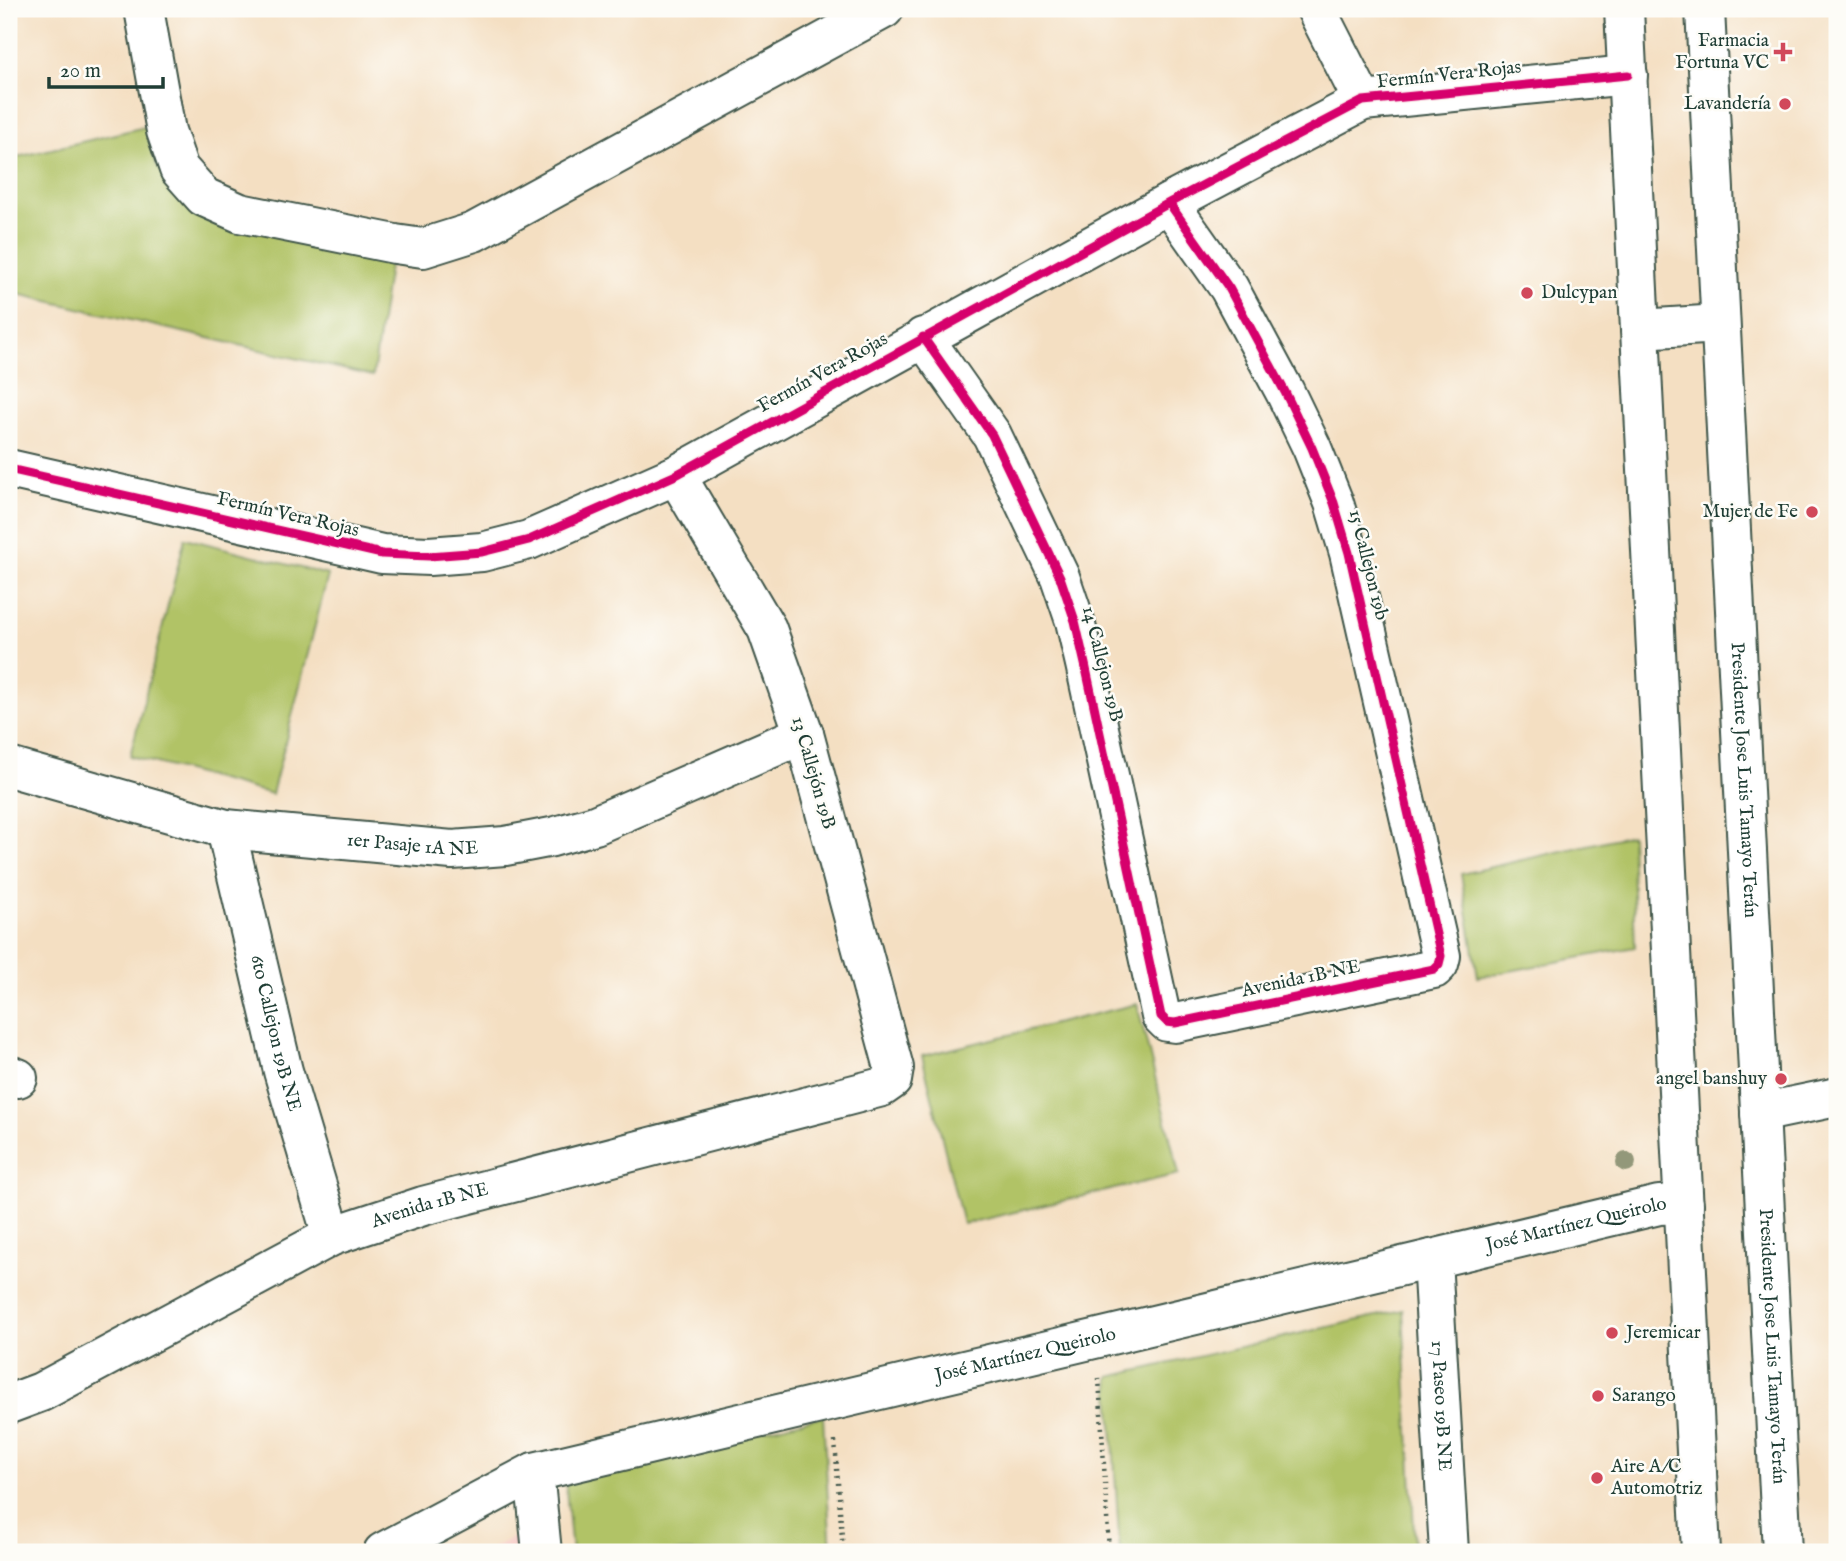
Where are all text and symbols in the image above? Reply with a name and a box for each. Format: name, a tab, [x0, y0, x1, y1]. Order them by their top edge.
place label: Farmacia Fortuna VC	[1675, 29, 1770, 75]
marker: Farmacia Fortuna VC	[1775, 44, 1791, 60]
scale bar	[49, 46, 163, 90]
street label: Fermín Vera Rojas	[1376, 55, 1522, 95]
text: 20 m	[60, 58, 101, 85]
place label: Lavandería	[1684, 92, 1772, 116]
marker: Lavandería	[1777, 96, 1793, 112]
place label: Dulcypan	[1541, 281, 1617, 305]
marker: Dulcypan	[1519, 285, 1535, 301]
street label: Fermín Vera Rojas	[754, 327, 892, 419]
street label: Fermín Vera Rojas	[215, 487, 361, 543]
place label: Mujer de Fe	[1702, 500, 1798, 524]
marker: Mujer de Fe	[1804, 504, 1820, 520]
street label: 15 Callejon 19b	[1343, 507, 1393, 623]
street label: 14 Callejon 19B	[1076, 604, 1128, 724]
street label: Presidente Jose Luis Tamayo Terán	[1725, 642, 1762, 919]
street label: 13 Callejón 19B	[785, 714, 841, 832]
street label: 1er Pasaje 1A NE	[346, 828, 479, 862]
street label: 6to Callejon 19B NE	[244, 953, 306, 1114]
street label: Avenida 1B NE	[1239, 955, 1362, 1003]
place label: angel banshuy	[1656, 1067, 1768, 1091]
marker: angel banshuy	[1773, 1071, 1789, 1087]
street label: Avenida 1B NE	[368, 1178, 491, 1234]
street label: José Martínez Queirolo	[1481, 1193, 1667, 1258]
street label: Presidente Jose Luis Tamayo Terán	[1753, 1208, 1791, 1485]
place label: Jeremicar	[1624, 1321, 1701, 1345]
street label: José Martínez Queirolo	[931, 1322, 1118, 1389]
marker: Jeremicar	[1604, 1325, 1620, 1341]
street label: 17 Paseo 19B NE	[1425, 1340, 1456, 1472]
place label: Sarango	[1612, 1384, 1676, 1408]
marker: Sarango	[1590, 1388, 1606, 1404]
place label: Aire A/C Automotriz	[1610, 1455, 1703, 1501]
marker: Aire A/C Automotriz	[1589, 1470, 1605, 1486]

